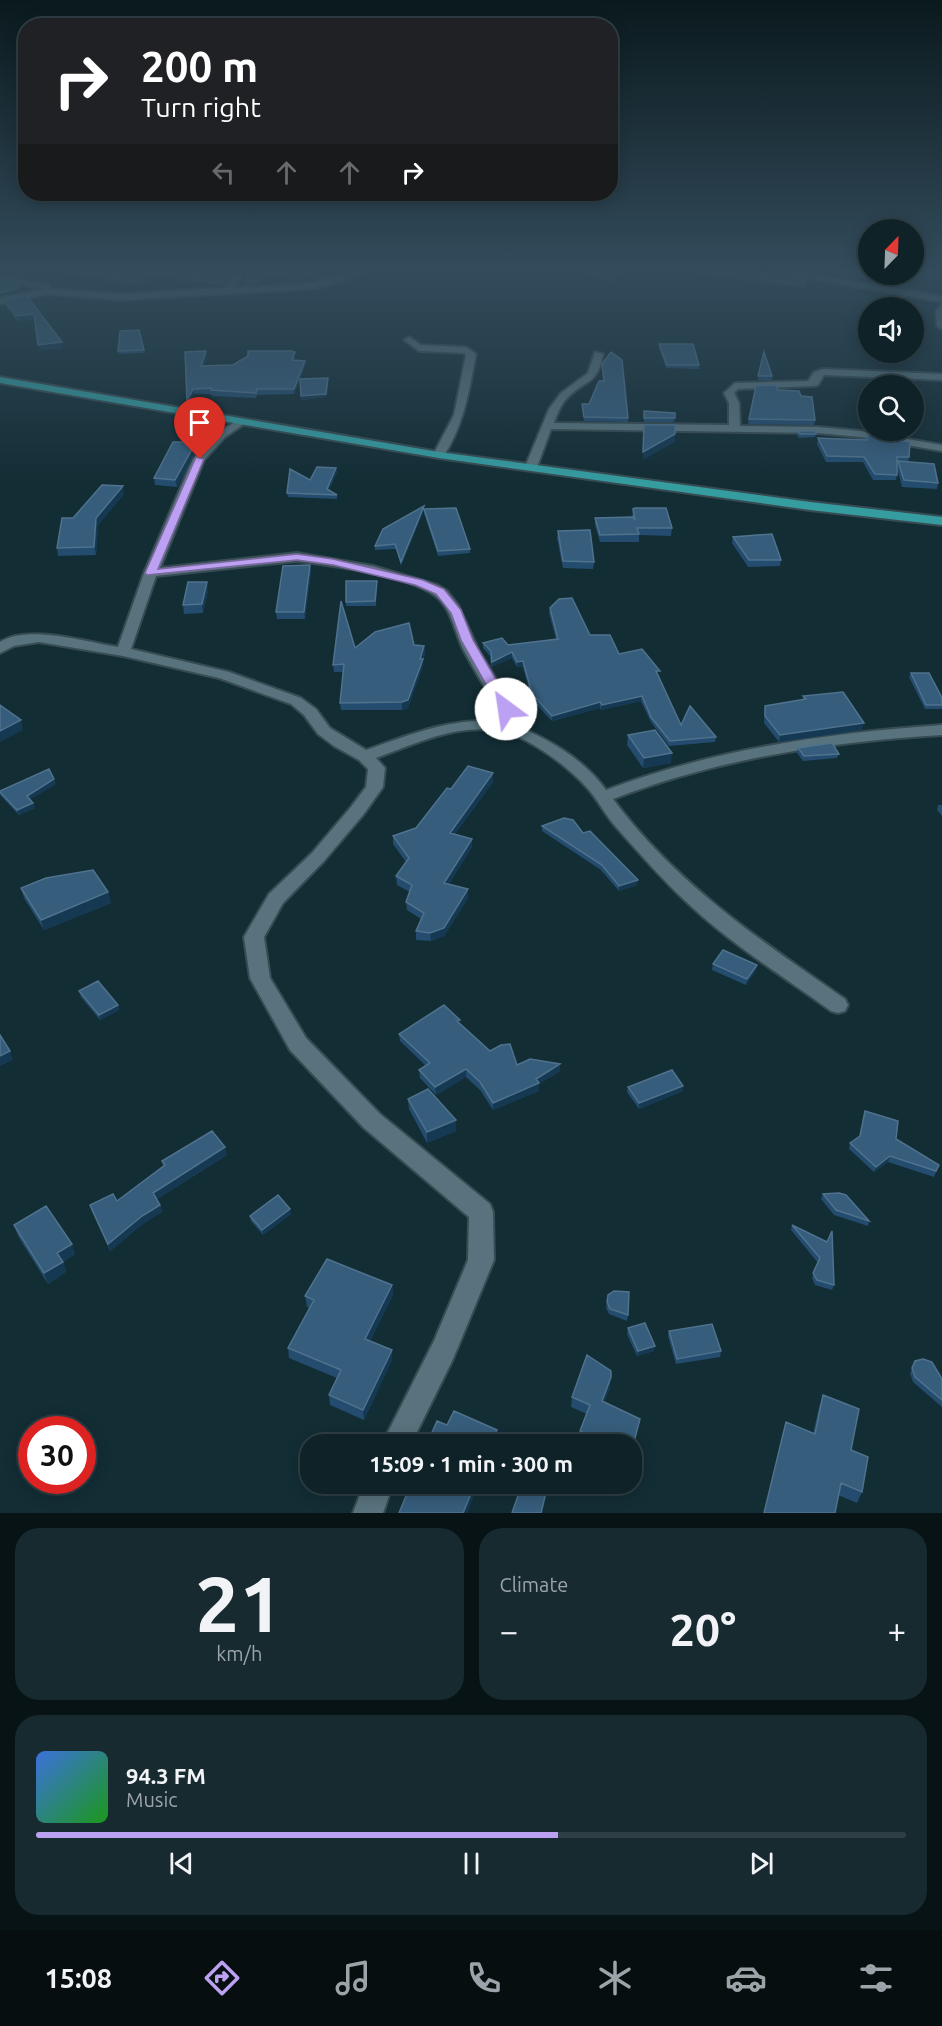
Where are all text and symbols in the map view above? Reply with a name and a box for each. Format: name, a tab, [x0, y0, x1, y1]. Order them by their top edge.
icon: right	[42, 42, 120, 120]
text: 200 m	[141, 43, 258, 90]
text: Turn right	[141, 92, 261, 122]
icon: left	[207, 156, 240, 189]
icon: ahead	[270, 156, 303, 189]
icon: ahead	[333, 156, 366, 189]
icon: right	[396, 156, 429, 189]
north arrow	[858, 219, 924, 285]
map controls	[858, 219, 924, 441]
button: sound	[858, 297, 924, 363]
button: search	[858, 375, 924, 441]
pin	[174, 397, 225, 459]
icon: arrive	[183, 406, 216, 439]
position arrow	[474, 677, 538, 741]
speed limit sign: 30	[18, 1416, 96, 1494]
text: 15:09 · 1 min · 300 m	[369, 1451, 573, 1476]
text: 21	[195, 1559, 283, 1647]
text: Climate	[500, 1573, 568, 1596]
text: 20°	[669, 1604, 736, 1655]
text: −	[500, 1612, 518, 1649]
text: +	[887, 1612, 906, 1649]
text: km/h	[216, 1642, 262, 1665]
text: 94.3 FM	[126, 1763, 206, 1788]
text: Music	[126, 1788, 178, 1811]
icon: previous	[165, 1847, 198, 1880]
icon: pause	[455, 1847, 488, 1880]
icon: next	[745, 1847, 778, 1880]
icon: directions	[201, 1957, 243, 1999]
icon: music	[332, 1957, 374, 1999]
icon: phone	[463, 1957, 505, 1999]
icon: climate	[594, 1957, 636, 1999]
icon: car	[725, 1957, 767, 1999]
icon: filters	[855, 1957, 897, 1999]
text: 15:08	[44, 1963, 112, 1993]

